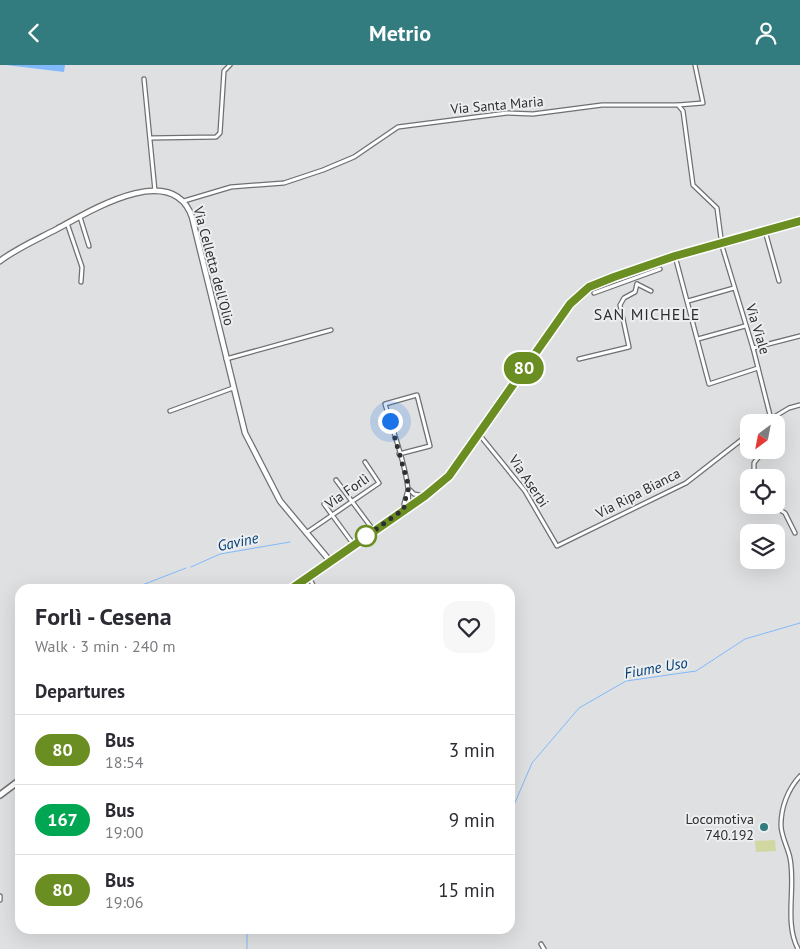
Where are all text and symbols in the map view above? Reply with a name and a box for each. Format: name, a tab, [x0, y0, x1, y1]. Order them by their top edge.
icon: back	[20, 19, 48, 47]
text: Metrio	[369, 19, 431, 47]
icon: person	[752, 19, 780, 47]
street label: Via Santa Maria	[449, 92, 544, 118]
street label: Via Celletta dell'Olio	[189, 203, 239, 328]
street label: Via Viale	[742, 301, 774, 356]
district label: SAN MICHELE	[594, 304, 700, 324]
line badge: 80	[502, 352, 546, 384]
text: 80	[514, 356, 534, 379]
your location	[378, 409, 403, 434]
north arrow	[740, 414, 785, 459]
map controls	[740, 414, 785, 569]
street label: Via Aserbi	[504, 451, 553, 511]
street label: Via Ripa Bianca	[592, 464, 683, 522]
street label: Via Forlì	[321, 469, 373, 513]
button: locate	[740, 469, 785, 514]
button: layers	[740, 524, 785, 569]
unlabelled marker	[355, 525, 377, 547]
water label: Gavine	[216, 528, 260, 555]
text: Forlì - Cesena	[35, 601, 172, 632]
button: heart	[443, 601, 495, 653]
text: Walk · 3 min · 240 m	[35, 636, 175, 656]
water label: Fiume Uso	[623, 653, 689, 682]
text: Departures	[35, 679, 125, 703]
text: Bus	[105, 728, 134, 752]
text: 80	[52, 738, 73, 761]
text: 3 min	[449, 738, 495, 762]
text: 18:54	[105, 752, 143, 772]
text: Bus	[105, 798, 134, 822]
text: 167	[47, 808, 78, 831]
text: 9 min	[449, 808, 495, 832]
place label: Locomotiva 740.192	[686, 810, 754, 844]
marker: Locomotiva 740.192	[758, 821, 770, 833]
text: 19:00	[105, 822, 143, 842]
text: Bus	[105, 868, 134, 892]
text: 80	[52, 878, 73, 901]
text: 15 min	[438, 878, 495, 902]
text: 19:06	[105, 892, 143, 912]

